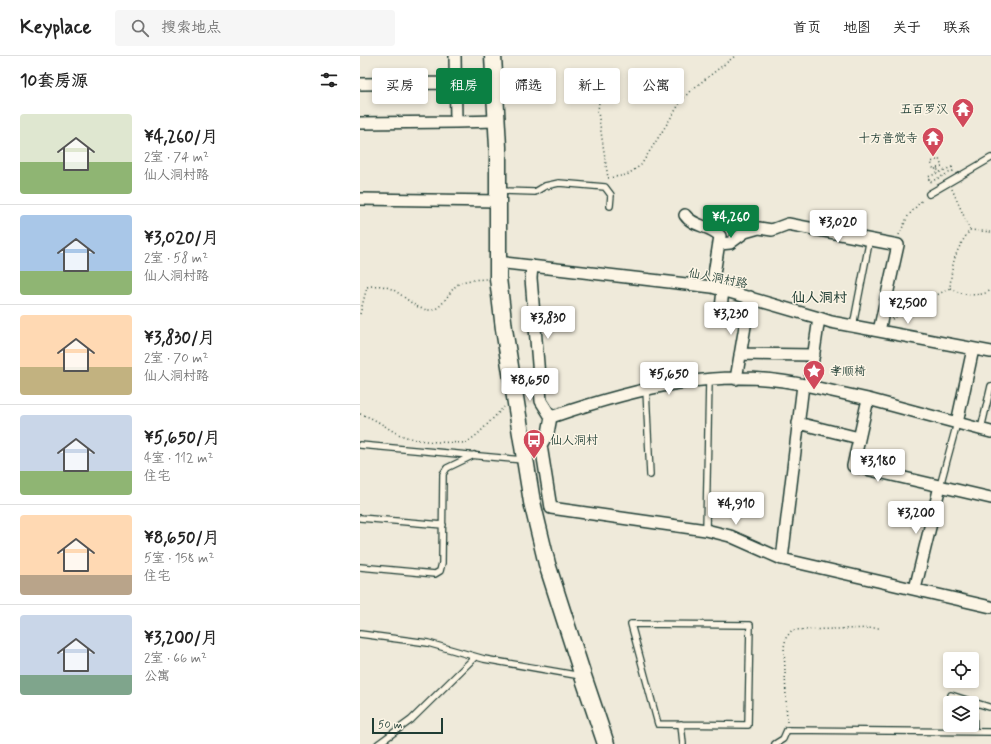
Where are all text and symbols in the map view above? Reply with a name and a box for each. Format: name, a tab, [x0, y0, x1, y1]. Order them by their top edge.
search box	[115, 10, 395, 46]
text: Keyplace	[20, 15, 91, 40]
icon: search	[129, 17, 151, 39]
text: 搜索地点	[161, 18, 221, 38]
text: 首页	[793, 19, 821, 37]
text: 地图	[843, 19, 871, 37]
text: 关于	[893, 19, 921, 37]
text: 联系	[943, 19, 971, 37]
chip: 买房	[372, 68, 428, 104]
chip: 租房	[436, 68, 492, 104]
chip: 筛选	[500, 68, 556, 104]
chip: 新上	[564, 68, 620, 104]
chip: 公寓	[628, 68, 684, 104]
icon: filters	[318, 69, 340, 91]
text: 10套房源	[20, 70, 88, 92]
temple icon: 五百罗汉	[950, 96, 976, 129]
place label: 五百罗汉	[900, 102, 948, 118]
temple icon: 十方普觉寺	[920, 125, 946, 158]
text: ¥4,260/月	[144, 126, 218, 148]
icon: home	[52, 130, 100, 178]
place label: 十方普觉寺	[858, 131, 918, 147]
text: 2室 · 74 m²	[144, 149, 209, 166]
text: 仙人洞村路	[144, 167, 209, 184]
pin: ¥4,260	[698, 205, 764, 239]
text: ¥4,260	[712, 209, 750, 226]
pin: ¥3,020	[805, 210, 871, 244]
text: ¥3,020	[819, 214, 857, 231]
text: ¥3,020/月	[144, 227, 219, 249]
icon: home	[52, 231, 100, 279]
text: 2室 · 58 m²	[144, 250, 208, 267]
street label: 仙人洞村路	[687, 265, 749, 293]
text: 仙人洞村路	[144, 268, 209, 285]
district label: 仙人洞村	[791, 289, 847, 307]
pin: ¥2,500	[875, 291, 941, 325]
text: ¥2,500	[889, 295, 927, 312]
pin: ¥3,230	[698, 302, 764, 336]
pin: ¥3,830	[515, 306, 581, 340]
text: ¥3,230	[713, 306, 749, 323]
text: ¥3,830	[530, 310, 566, 327]
text: ¥3,830/月	[144, 327, 215, 349]
icon: home	[52, 331, 100, 379]
text: 2室 · 70 m²	[144, 350, 208, 367]
place icon: 孝顺椅	[801, 358, 827, 391]
pin: ¥5,650	[636, 362, 702, 396]
place label: 孝顺椅	[830, 364, 866, 380]
text: ¥5,650	[649, 366, 689, 383]
text: 仙人洞村路	[144, 368, 209, 385]
pin: ¥8,650	[497, 368, 563, 402]
text: ¥8,650	[510, 372, 550, 389]
text: ¥5,650/月	[144, 427, 220, 449]
bus stop icon: 仙人洞村	[521, 427, 547, 460]
icon: home	[52, 431, 100, 479]
place label: 仙人洞村	[550, 433, 598, 449]
pin: ¥3,180	[845, 449, 911, 483]
text: 4室 · 112 m²	[144, 450, 213, 467]
text: ¥3,180	[860, 453, 896, 470]
text: 住宅	[144, 468, 170, 485]
pin: ¥4,910	[703, 492, 769, 526]
text: ¥4,910	[717, 496, 755, 513]
pin: ¥3,200	[883, 501, 949, 535]
text: ¥3,200	[897, 505, 935, 522]
text: ¥8,650/月	[144, 527, 220, 549]
icon: home	[52, 531, 100, 579]
text: 5室 · 158 m²	[144, 550, 214, 567]
text: 住宅	[144, 568, 170, 585]
text: ¥3,200/月	[144, 627, 218, 649]
icon: home	[52, 631, 100, 679]
text: 2室 · 66 m²	[144, 650, 207, 667]
map controls	[943, 652, 979, 732]
button: locate	[943, 652, 979, 688]
text: 公寓	[144, 668, 170, 685]
button: layers	[943, 696, 979, 732]
scale bar	[372, 716, 443, 735]
text: 50 m	[378, 718, 403, 732]

